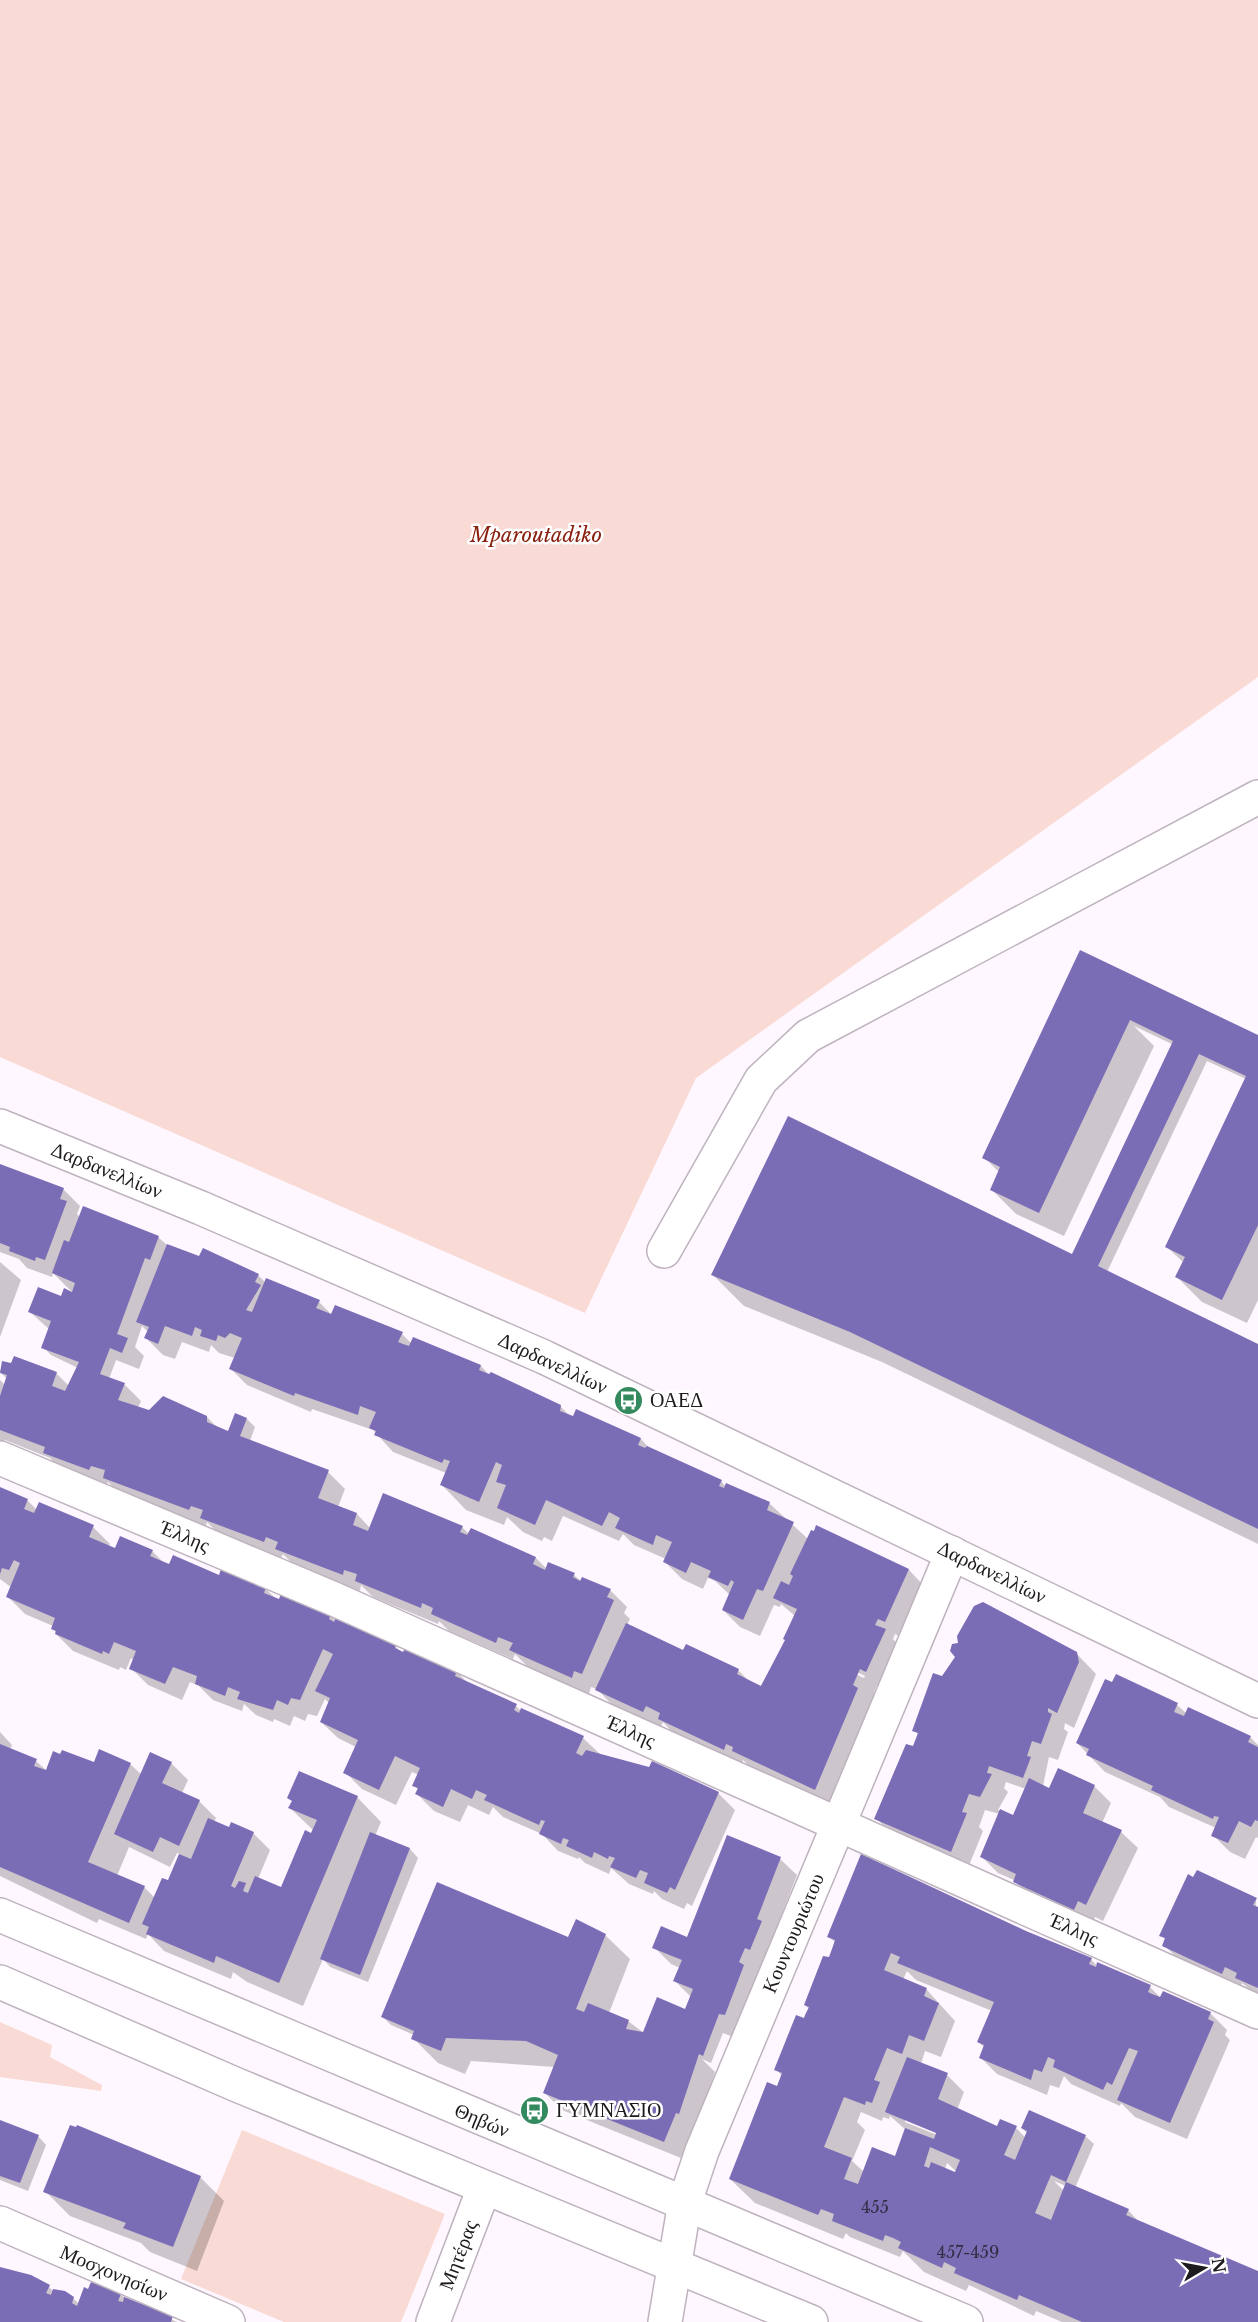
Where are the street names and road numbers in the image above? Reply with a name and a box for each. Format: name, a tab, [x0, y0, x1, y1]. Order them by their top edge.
street label: Δαρδανελλίων	[48, 1137, 166, 1203]
street label: Δαρδανελλίων	[495, 1327, 611, 1399]
street label: Έλλης	[156, 1515, 213, 1557]
street label: Δαρδανελλίων	[934, 1535, 1050, 1609]
street label: Έλλης	[602, 1709, 659, 1752]
street label: Κουντουριώτου	[757, 1869, 829, 1997]
street label: Έλλης	[1045, 1907, 1102, 1950]
street label: Θηβών	[451, 2098, 513, 2142]
street label: Μητέρας	[434, 2217, 482, 2293]
street label: Μοσχονησίων	[56, 2240, 172, 2306]

